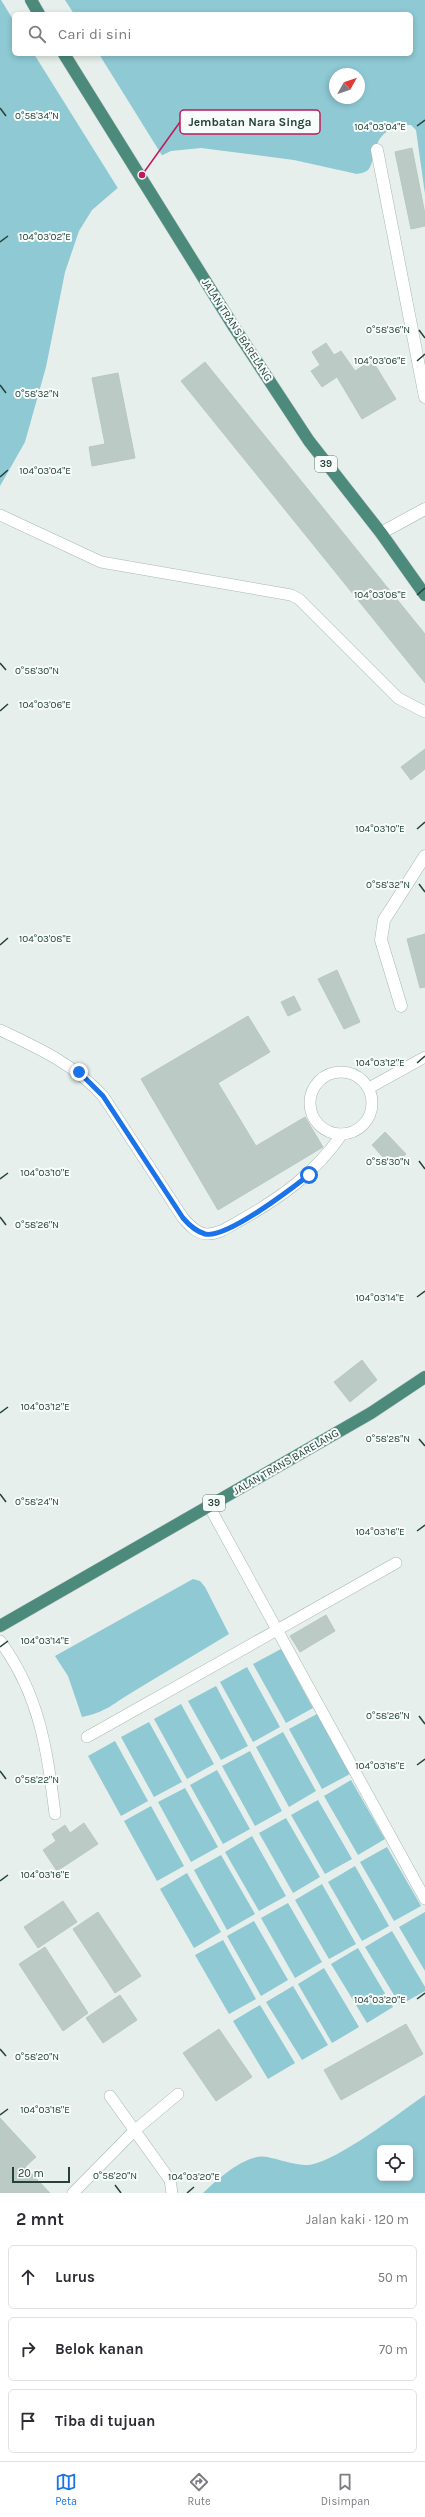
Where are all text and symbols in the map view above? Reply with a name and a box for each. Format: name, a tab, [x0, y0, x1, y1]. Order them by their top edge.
search box	[12, 12, 413, 56]
icon: search	[26, 23, 48, 45]
text: Cari di sini	[58, 25, 132, 43]
north arrow	[329, 68, 365, 104]
text: 0°58'34"N	[15, 110, 59, 122]
callout: Jembatan Nara Singa	[180, 110, 320, 134]
text: Jembatan Nara Singa	[188, 115, 312, 129]
text: 104°03'04"E	[354, 121, 406, 133]
text: 104°03'02"E	[19, 231, 71, 243]
street label: JALAN TRANS BARELANG	[199, 276, 275, 384]
text: 0°58'36"N	[366, 324, 410, 336]
text: 104°03'06"E	[354, 355, 406, 367]
text: 0°58'32"N	[15, 388, 59, 400]
road number: 39	[315, 456, 337, 472]
text: 104°03'04"E	[19, 465, 71, 477]
text: 104°03'08"E	[354, 589, 406, 601]
text: 0°58'30"N	[15, 665, 59, 677]
text: 104°03'06"E	[19, 699, 71, 711]
text: 104°03'10"E	[355, 823, 405, 835]
text: 0°58'32"N	[366, 879, 410, 891]
text: 104°03'08"E	[19, 933, 71, 945]
text: 104°03'12"E	[355, 1057, 405, 1069]
route end	[70, 1063, 88, 1081]
text: 0°58'30"N	[366, 1156, 410, 1168]
route start	[300, 1166, 318, 1184]
text: 104°03'10"E	[20, 1167, 70, 1179]
text: 0°58'26"N	[15, 1219, 59, 1231]
text: 104°03'14"E	[356, 1292, 404, 1304]
text: 104°03'12"E	[20, 1401, 70, 1413]
street label: JALAN TRANS BARELANG	[231, 1426, 341, 1498]
text: 0°58'28"N	[366, 1433, 410, 1445]
road number: 39	[203, 1495, 225, 1511]
text: 0°58'24"N	[15, 1496, 59, 1508]
text: 104°03'16"E	[355, 1526, 405, 1538]
text: 104°03'14"E	[21, 1635, 69, 1647]
text: 0°58'26"N	[366, 1710, 410, 1722]
text: 104°03'18"E	[355, 1760, 405, 1772]
text: 0°58'22"N	[15, 1774, 59, 1786]
text: 104°03'16"E	[20, 1869, 70, 1881]
text: 104°03'20"E	[354, 1994, 406, 2006]
text: 0°58'20"N	[15, 2051, 59, 2063]
text: 104°03'18"E	[20, 2104, 70, 2116]
map controls	[377, 2145, 413, 2181]
button: locate	[377, 2145, 413, 2181]
scale bar	[12, 2165, 70, 2184]
text: 20 m	[18, 2167, 44, 2180]
text: 0°58'20"N	[93, 2170, 137, 2182]
text: 104°03'20"E	[168, 2171, 220, 2183]
text: 2 mnt	[16, 2209, 64, 2229]
text: Jalan kaki · 120 m	[306, 2212, 409, 2227]
icon: ahead	[17, 2266, 39, 2288]
text: Lurus	[55, 2268, 95, 2286]
text: 50 m	[378, 2270, 408, 2285]
icon: right	[17, 2338, 39, 2360]
text: Belok kanan	[55, 2340, 144, 2358]
text: 70 m	[379, 2342, 408, 2357]
icon: arrive	[17, 2410, 39, 2432]
text: Tiba di tujuan	[55, 2412, 155, 2430]
tab: Peta	[55, 2471, 77, 2508]
tab: Rute	[187, 2471, 211, 2508]
tab: Disimpan	[321, 2471, 370, 2508]

